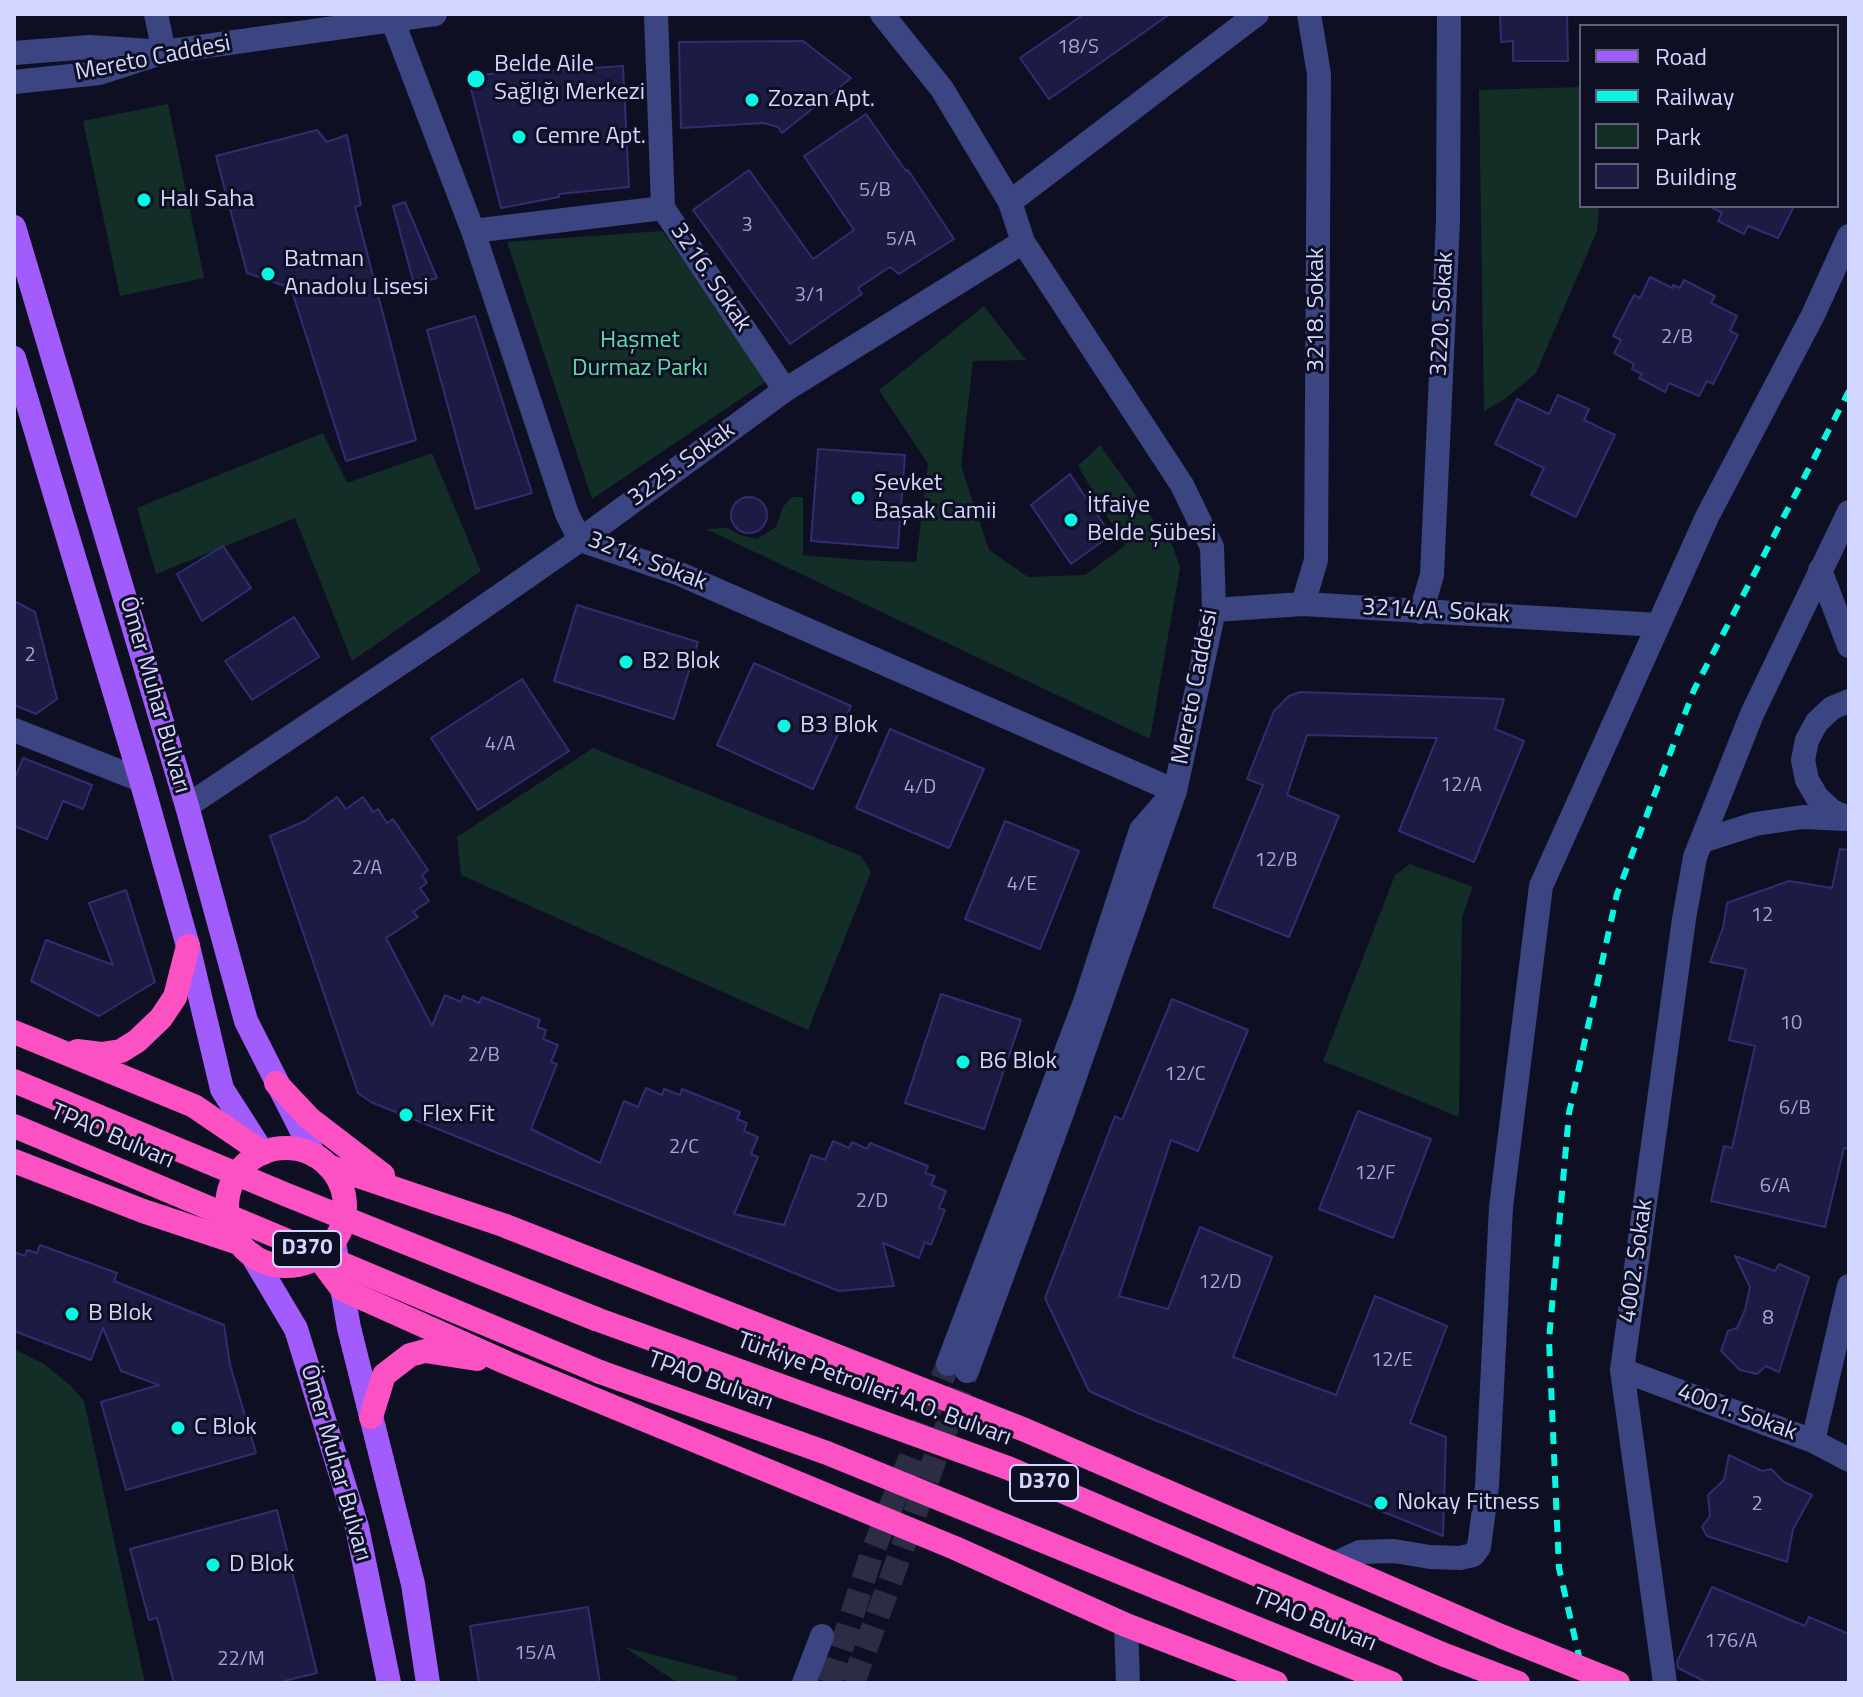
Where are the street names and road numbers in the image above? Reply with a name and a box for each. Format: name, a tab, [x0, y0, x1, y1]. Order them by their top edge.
street label: Mereto Caddesi	[73, 30, 233, 88]
street label: 3216. Sokak	[663, 218, 757, 338]
street label: 3218. Sokak	[1303, 248, 1331, 372]
street label: 3220. Sokak	[1425, 251, 1461, 377]
street label: 3225. Sokak	[623, 417, 741, 513]
street label: 3214. Sokak	[584, 526, 710, 598]
street label: Ömer Muhar Bulvarı	[112, 593, 196, 797]
street label: 3214/A. Sokak	[1361, 594, 1511, 630]
street label: Mereto Caddesi	[1167, 607, 1225, 767]
street label: TPAO Bulvarı	[46, 1098, 178, 1176]
street label: 4002. Sokak	[1614, 1197, 1660, 1325]
road number: D370	[273, 1231, 341, 1267]
street label: Türkiye Petrolleri A.O. Bulvarı	[733, 1327, 1015, 1453]
street label: TPAO Bulvarı	[643, 1346, 777, 1418]
street label: Ömer Muhar Bulvarı	[293, 1361, 377, 1565]
street label: 4001. Sokak	[1673, 1378, 1801, 1448]
road number: D370	[1010, 1465, 1078, 1501]
street label: TPAO Bulvarı	[1248, 1583, 1380, 1659]

